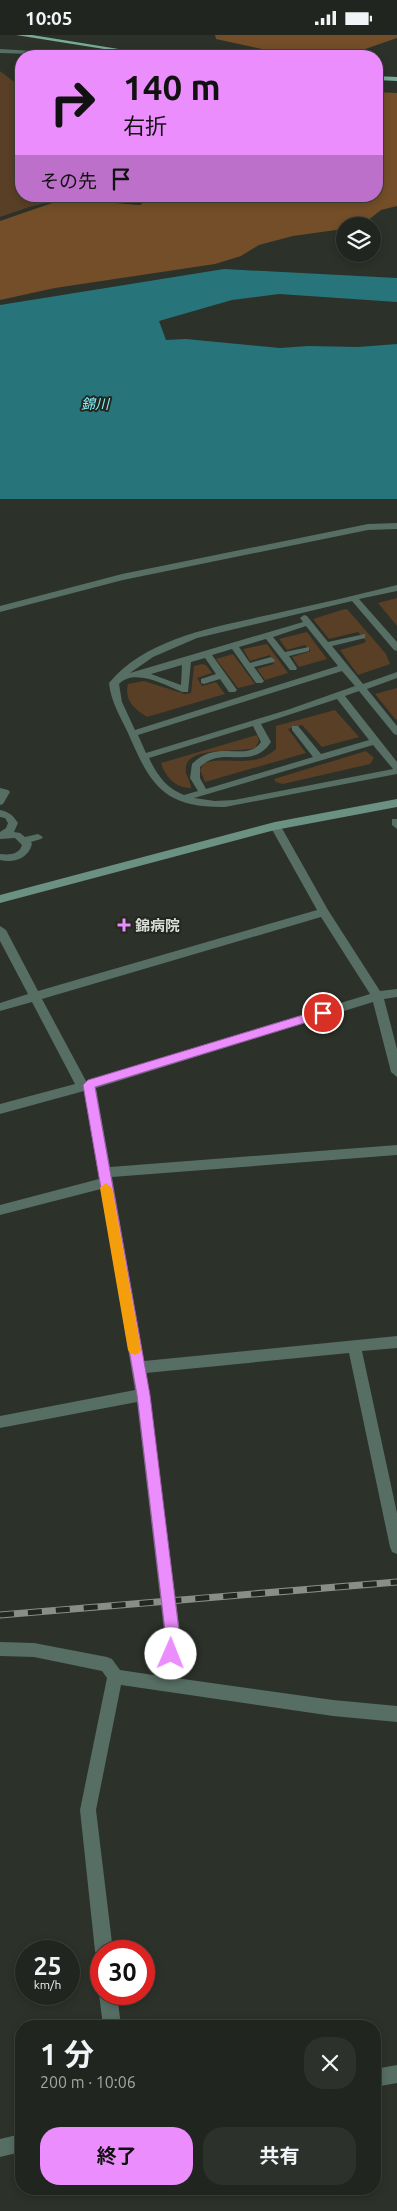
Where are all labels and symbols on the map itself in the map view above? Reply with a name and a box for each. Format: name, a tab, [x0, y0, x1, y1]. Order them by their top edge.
water label: 錦川	[81, 396, 111, 412]
place label: 錦病院	[135, 917, 180, 934]
marker: 錦病院	[117, 918, 131, 932]
pin	[302, 992, 344, 1034]
position arrow	[144, 1627, 196, 1679]
speed limit sign: 30	[90, 1940, 155, 2005]

